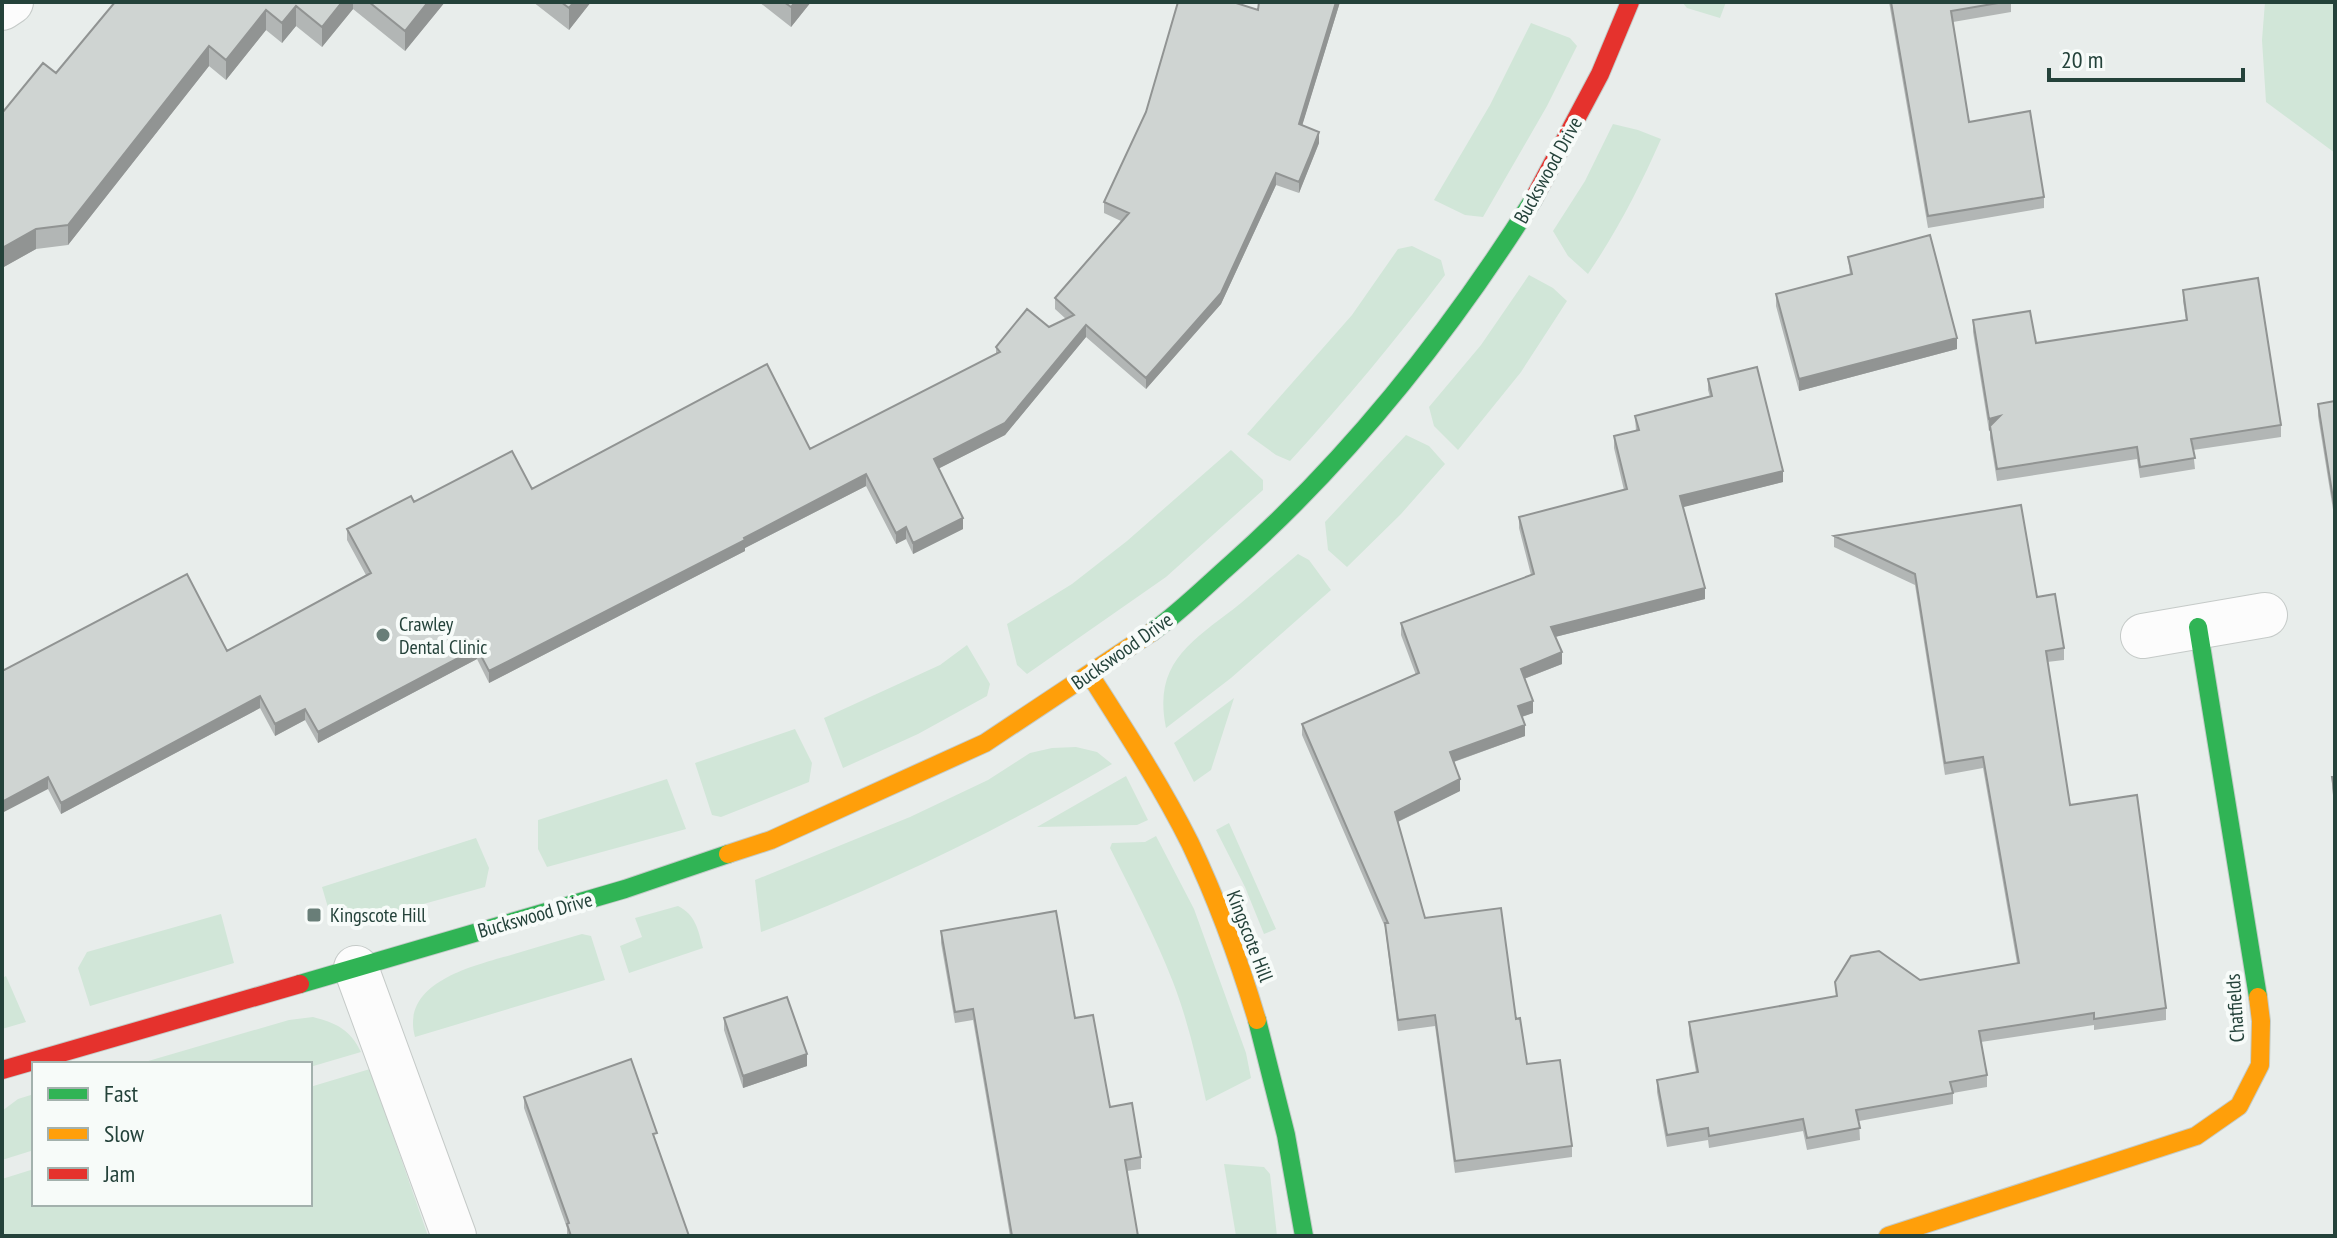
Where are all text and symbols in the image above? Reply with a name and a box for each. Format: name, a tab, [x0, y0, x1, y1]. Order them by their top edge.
scale bar	[2049, 32, 2243, 82]
text: 20 m	[2061, 44, 2103, 75]
street label: Buckswood Drive	[1508, 112, 1588, 228]
street label: Buckswood Drive	[1066, 607, 1178, 695]
place label: Crawley Dental Clinic	[399, 611, 487, 660]
marker: Crawley Dental Clinic	[374, 626, 392, 644]
street label: Buckswood Drive	[475, 886, 595, 944]
street label: Kingscote Hill	[1221, 887, 1279, 986]
place label: Kingscote Hill	[330, 902, 426, 928]
marker: Kingscote Hill	[305, 906, 323, 924]
street label: Chatfields	[2220, 973, 2250, 1043]
legend	[32, 1062, 312, 1206]
text: Fast	[104, 1078, 139, 1109]
text: Slow	[104, 1118, 145, 1149]
text: Jam	[103, 1158, 135, 1189]

